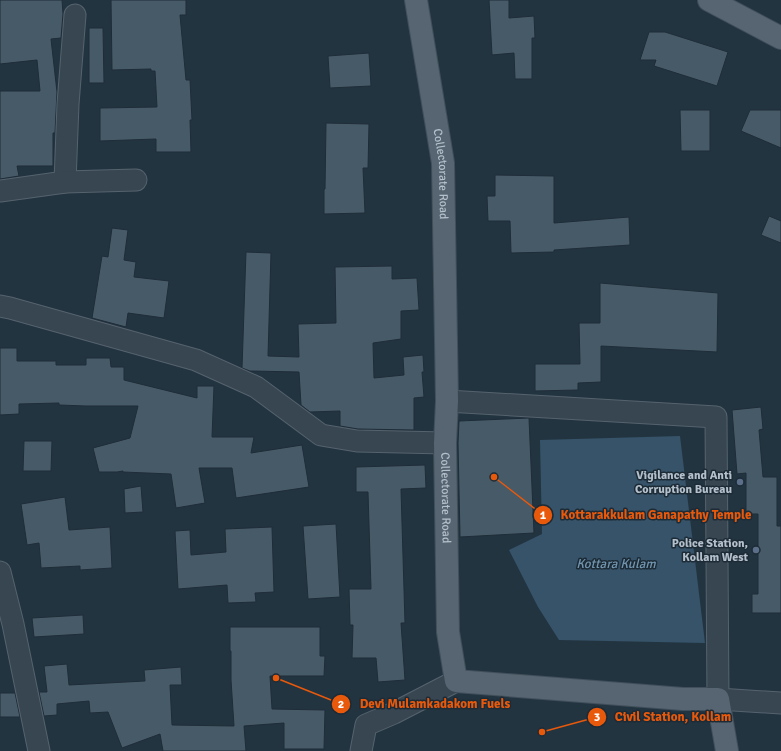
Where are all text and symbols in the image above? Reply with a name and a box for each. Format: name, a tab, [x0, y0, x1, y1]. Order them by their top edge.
street label: Collectorate Road	[429, 128, 451, 219]
street label: Collectorate Road	[437, 452, 454, 543]
place label: Vigilance and Anti Corruption Bureau	[635, 468, 732, 497]
marker: Vigilance and Anti Corruption Bureau	[735, 477, 745, 487]
callout: Kottarakkulam Ganapathy Temple	[533, 502, 759, 527]
text: Kottarakkulam Ganapathy Temple	[561, 507, 752, 523]
text: 1	[540, 508, 547, 523]
place label: Police Station, Kollam West	[672, 536, 749, 565]
marker: Police Station, Kollam West	[751, 545, 761, 555]
water label: Kottara Kulam	[576, 556, 656, 572]
callout: Devi Mulamkadakom Fuels	[331, 691, 518, 716]
text: Devi Mulamkadakom Fuels	[360, 696, 511, 712]
text: 2	[338, 697, 344, 712]
callout: Civil Station, Kollam	[587, 704, 739, 729]
text: Civil Station, Kollam	[615, 709, 732, 725]
text: 3	[594, 710, 600, 725]

